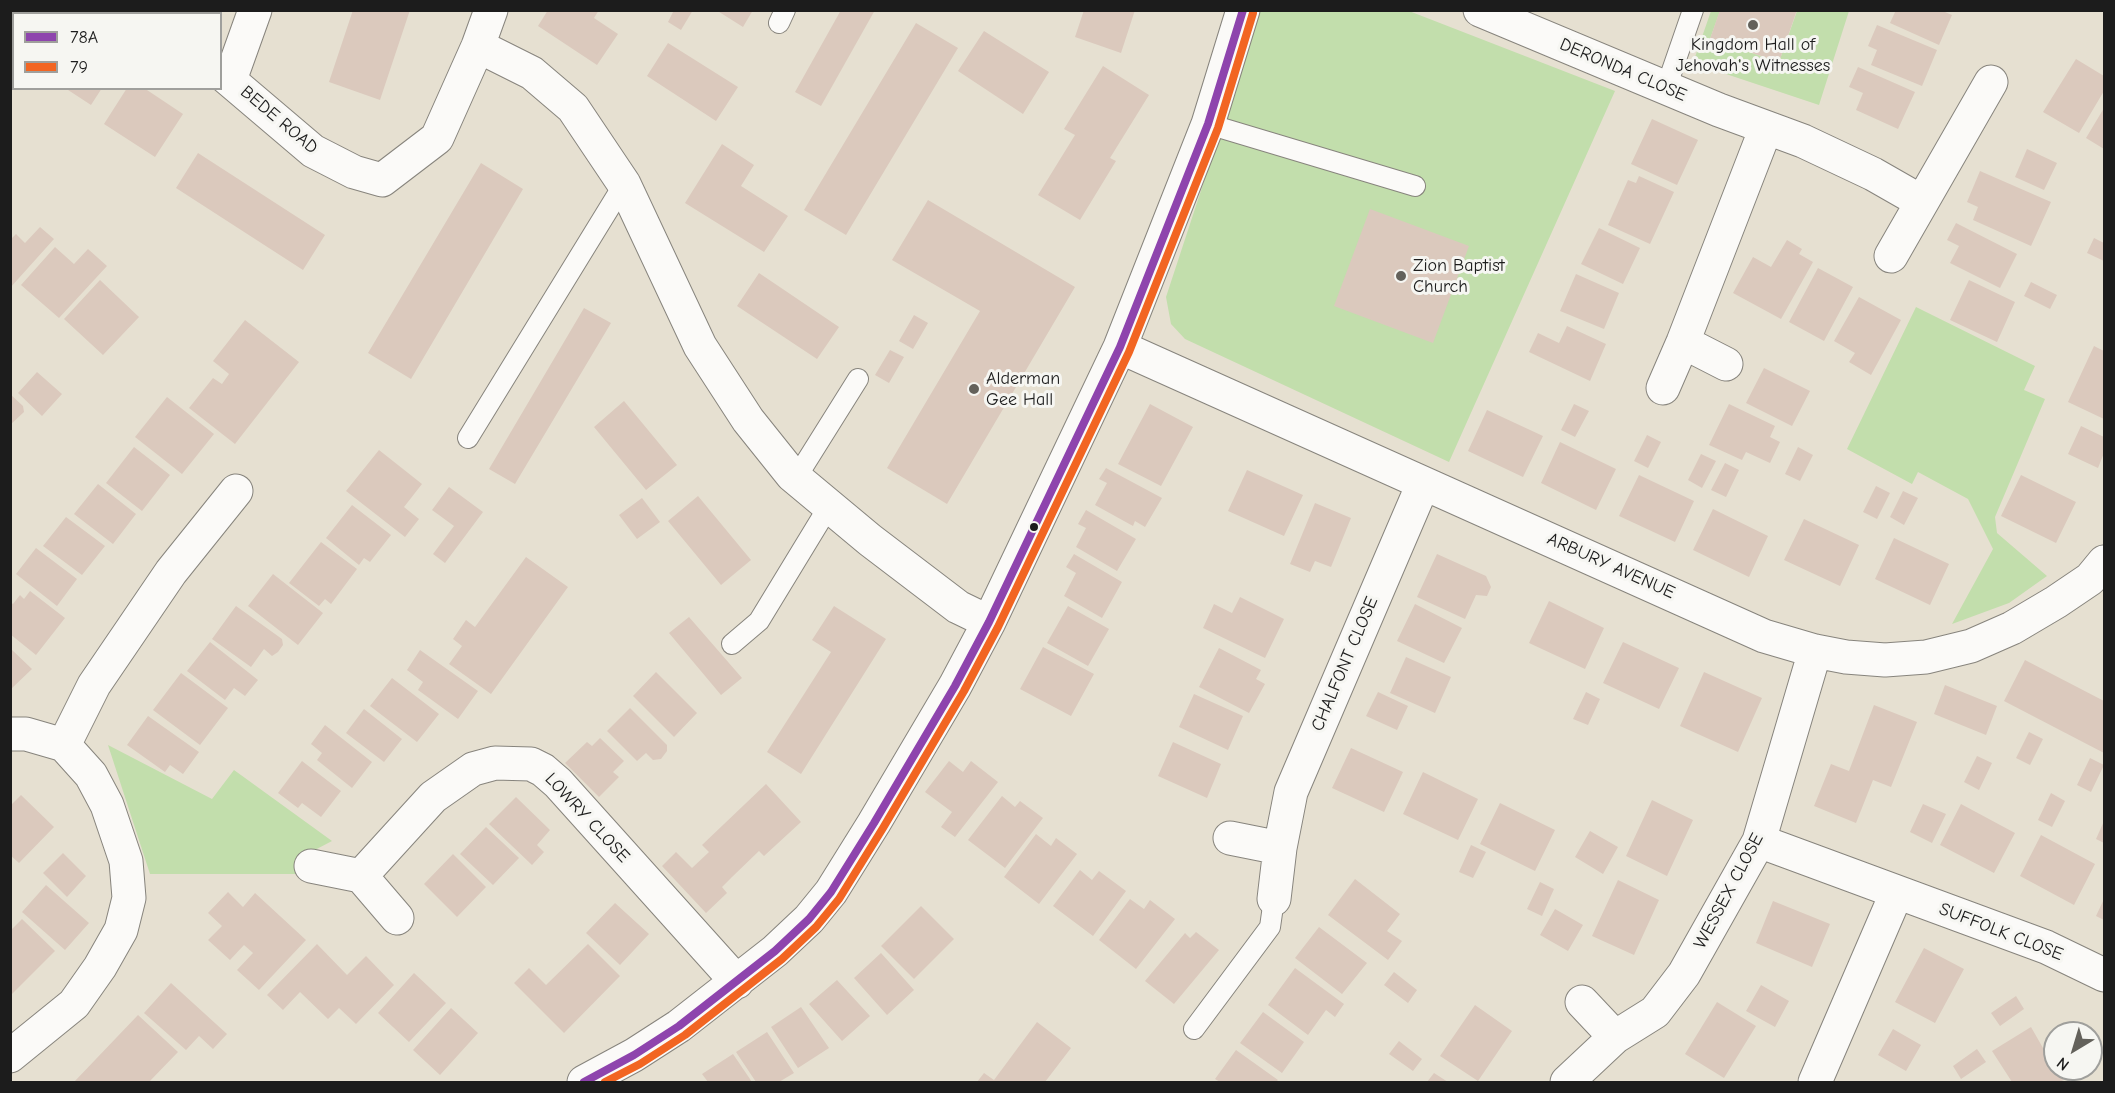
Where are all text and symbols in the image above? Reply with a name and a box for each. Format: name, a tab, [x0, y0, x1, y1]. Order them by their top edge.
legend	[12, 12, 222, 90]
marker: Kingdom Hall of Jehovah's Witnesses	[1746, 18, 1760, 32]
text: 78A	[70, 27, 98, 48]
street label: DERONDA CLOSE	[1556, 33, 1690, 107]
place label: Kingdom Hall of Jehovah's Witnesses	[1676, 34, 1830, 76]
text: 79	[70, 57, 88, 78]
street label: BEDE ROAD	[236, 81, 322, 159]
place label: Zion Baptist Church	[1413, 255, 1505, 298]
marker: Zion Baptist Church	[1394, 269, 1408, 283]
place label: Alderman Gee Hall	[986, 368, 1060, 410]
marker: Alderman Gee Hall	[967, 382, 981, 396]
unlabelled marker	[1028, 521, 1040, 533]
street label: ARBURY AVENUE	[1544, 528, 1678, 604]
street label: CHALFONT CLOSE	[1307, 593, 1383, 735]
street label: LOWRY CLOSE	[540, 769, 634, 867]
street label: WESSEX CLOSE	[1690, 830, 1768, 952]
street label: SUFFOLK CLOSE	[1936, 898, 2066, 966]
north arrow	[2043, 1021, 2103, 1081]
text: N	[2053, 1053, 2073, 1074]

